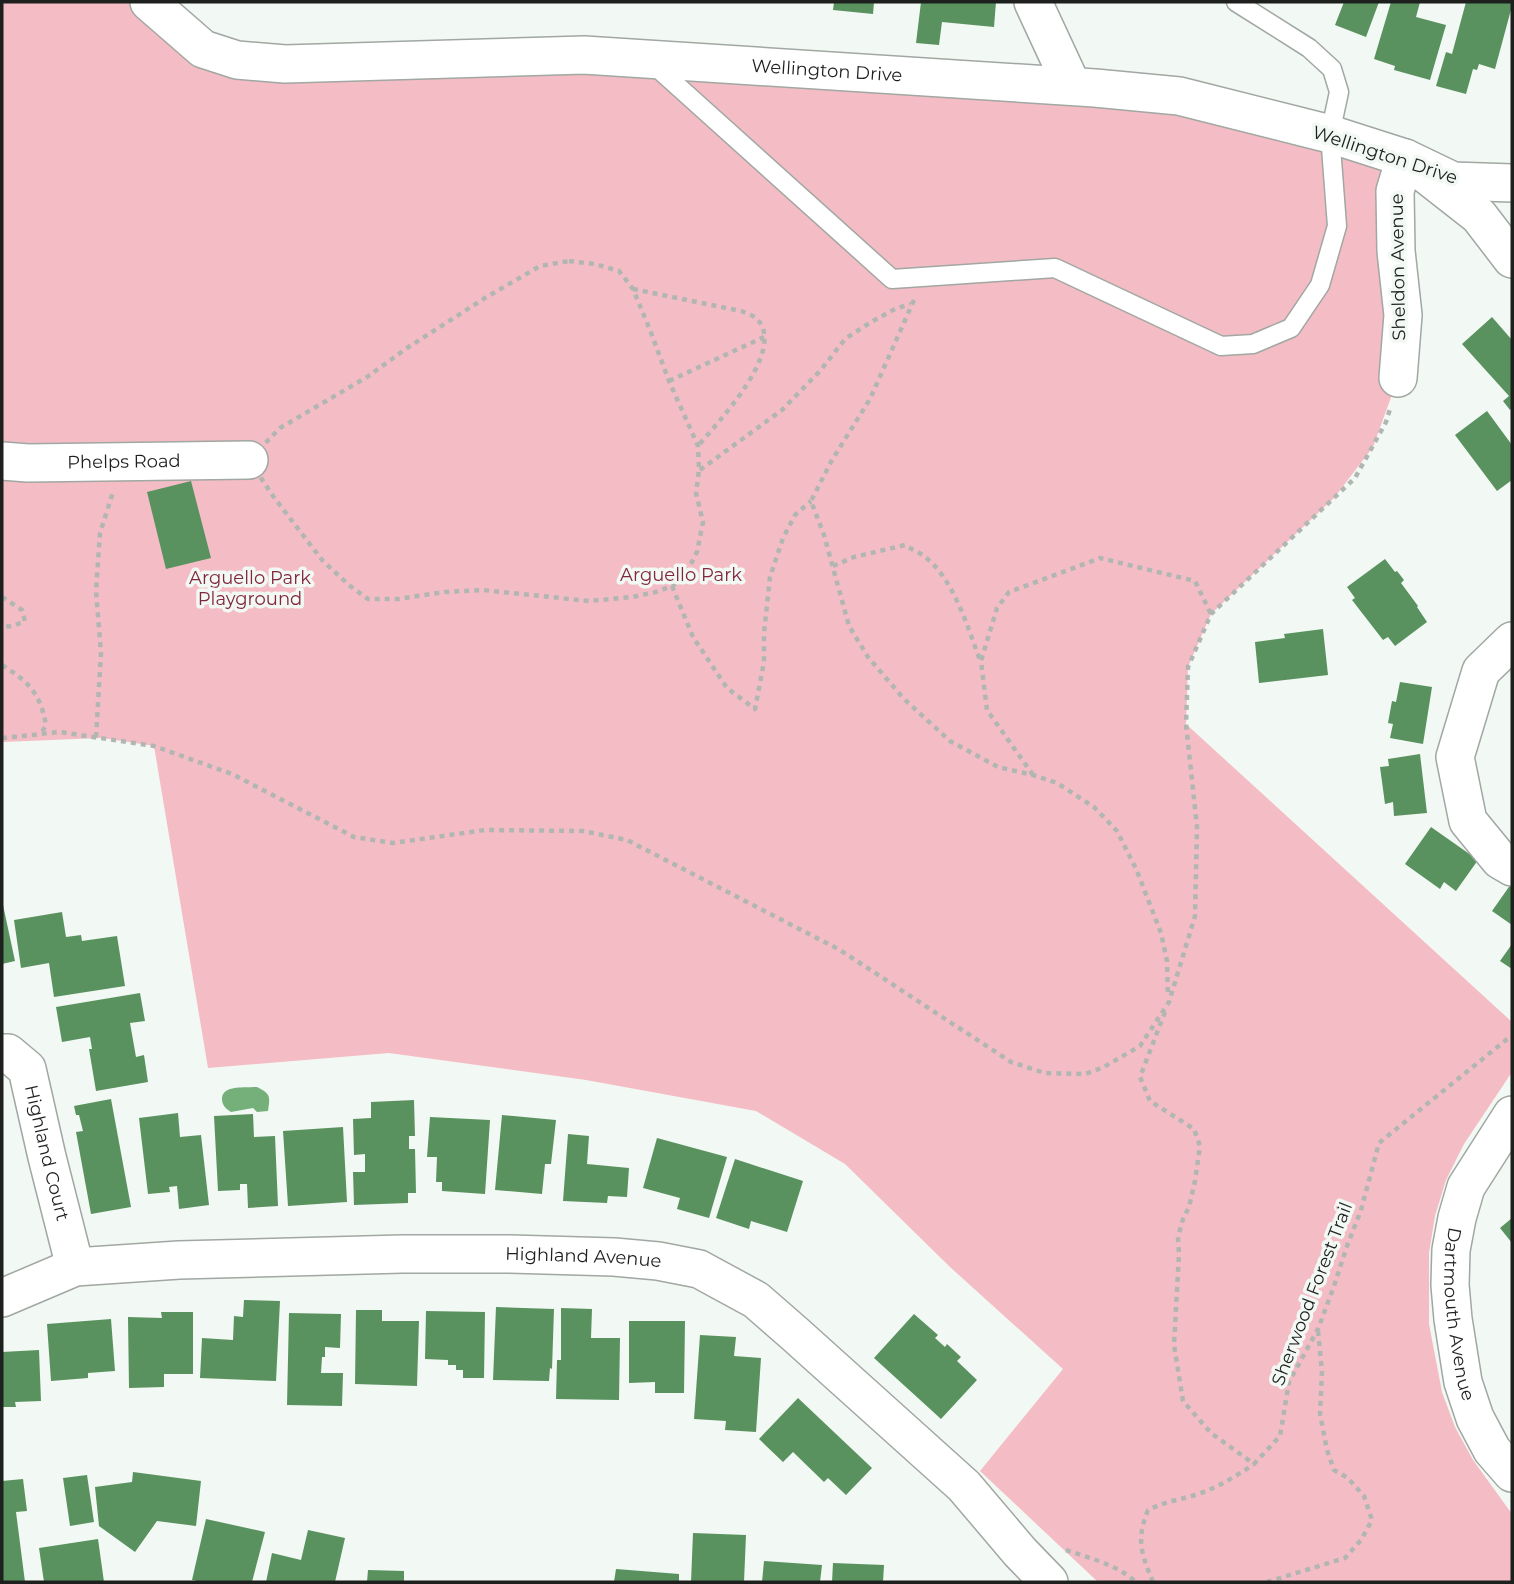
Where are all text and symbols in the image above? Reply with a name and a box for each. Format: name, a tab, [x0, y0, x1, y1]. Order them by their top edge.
street label: Wellington Drive	[751, 55, 903, 87]
street label: Wellington Drive	[1310, 121, 1460, 189]
street label: Sheldon Avenue	[1386, 193, 1410, 341]
street label: Phelps Road	[67, 450, 181, 473]
park label: Arguello Park	[620, 564, 742, 586]
park label: Arguello Park Playground	[189, 567, 311, 610]
street label: Highland Court	[20, 1083, 74, 1223]
street label: Sherwood Forest Trail	[1267, 1199, 1357, 1389]
street label: Dartmouth Avenue	[1439, 1226, 1480, 1404]
street label: Highland Avenue	[505, 1243, 663, 1272]

